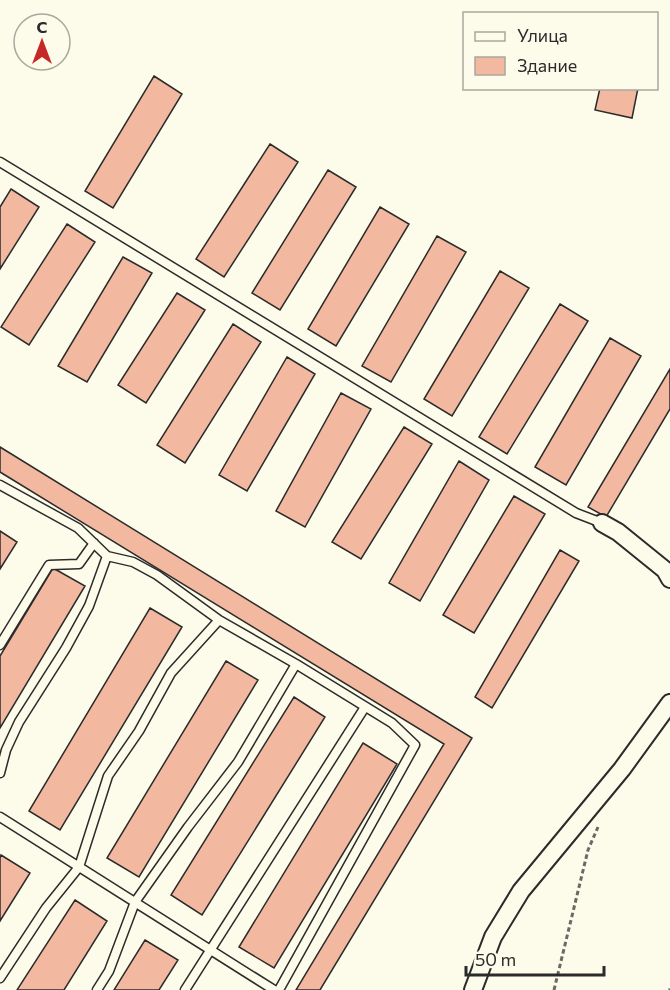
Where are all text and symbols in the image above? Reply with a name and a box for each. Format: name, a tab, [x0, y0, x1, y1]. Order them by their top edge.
north arrow	[12, 12, 72, 72]
legend	[463, 12, 658, 90]
text: С	[37, 17, 48, 36]
text: Улица	[517, 24, 568, 46]
text: Здание	[517, 54, 577, 76]
scale bar	[466, 939, 604, 977]
text: 50 m	[475, 948, 516, 970]

